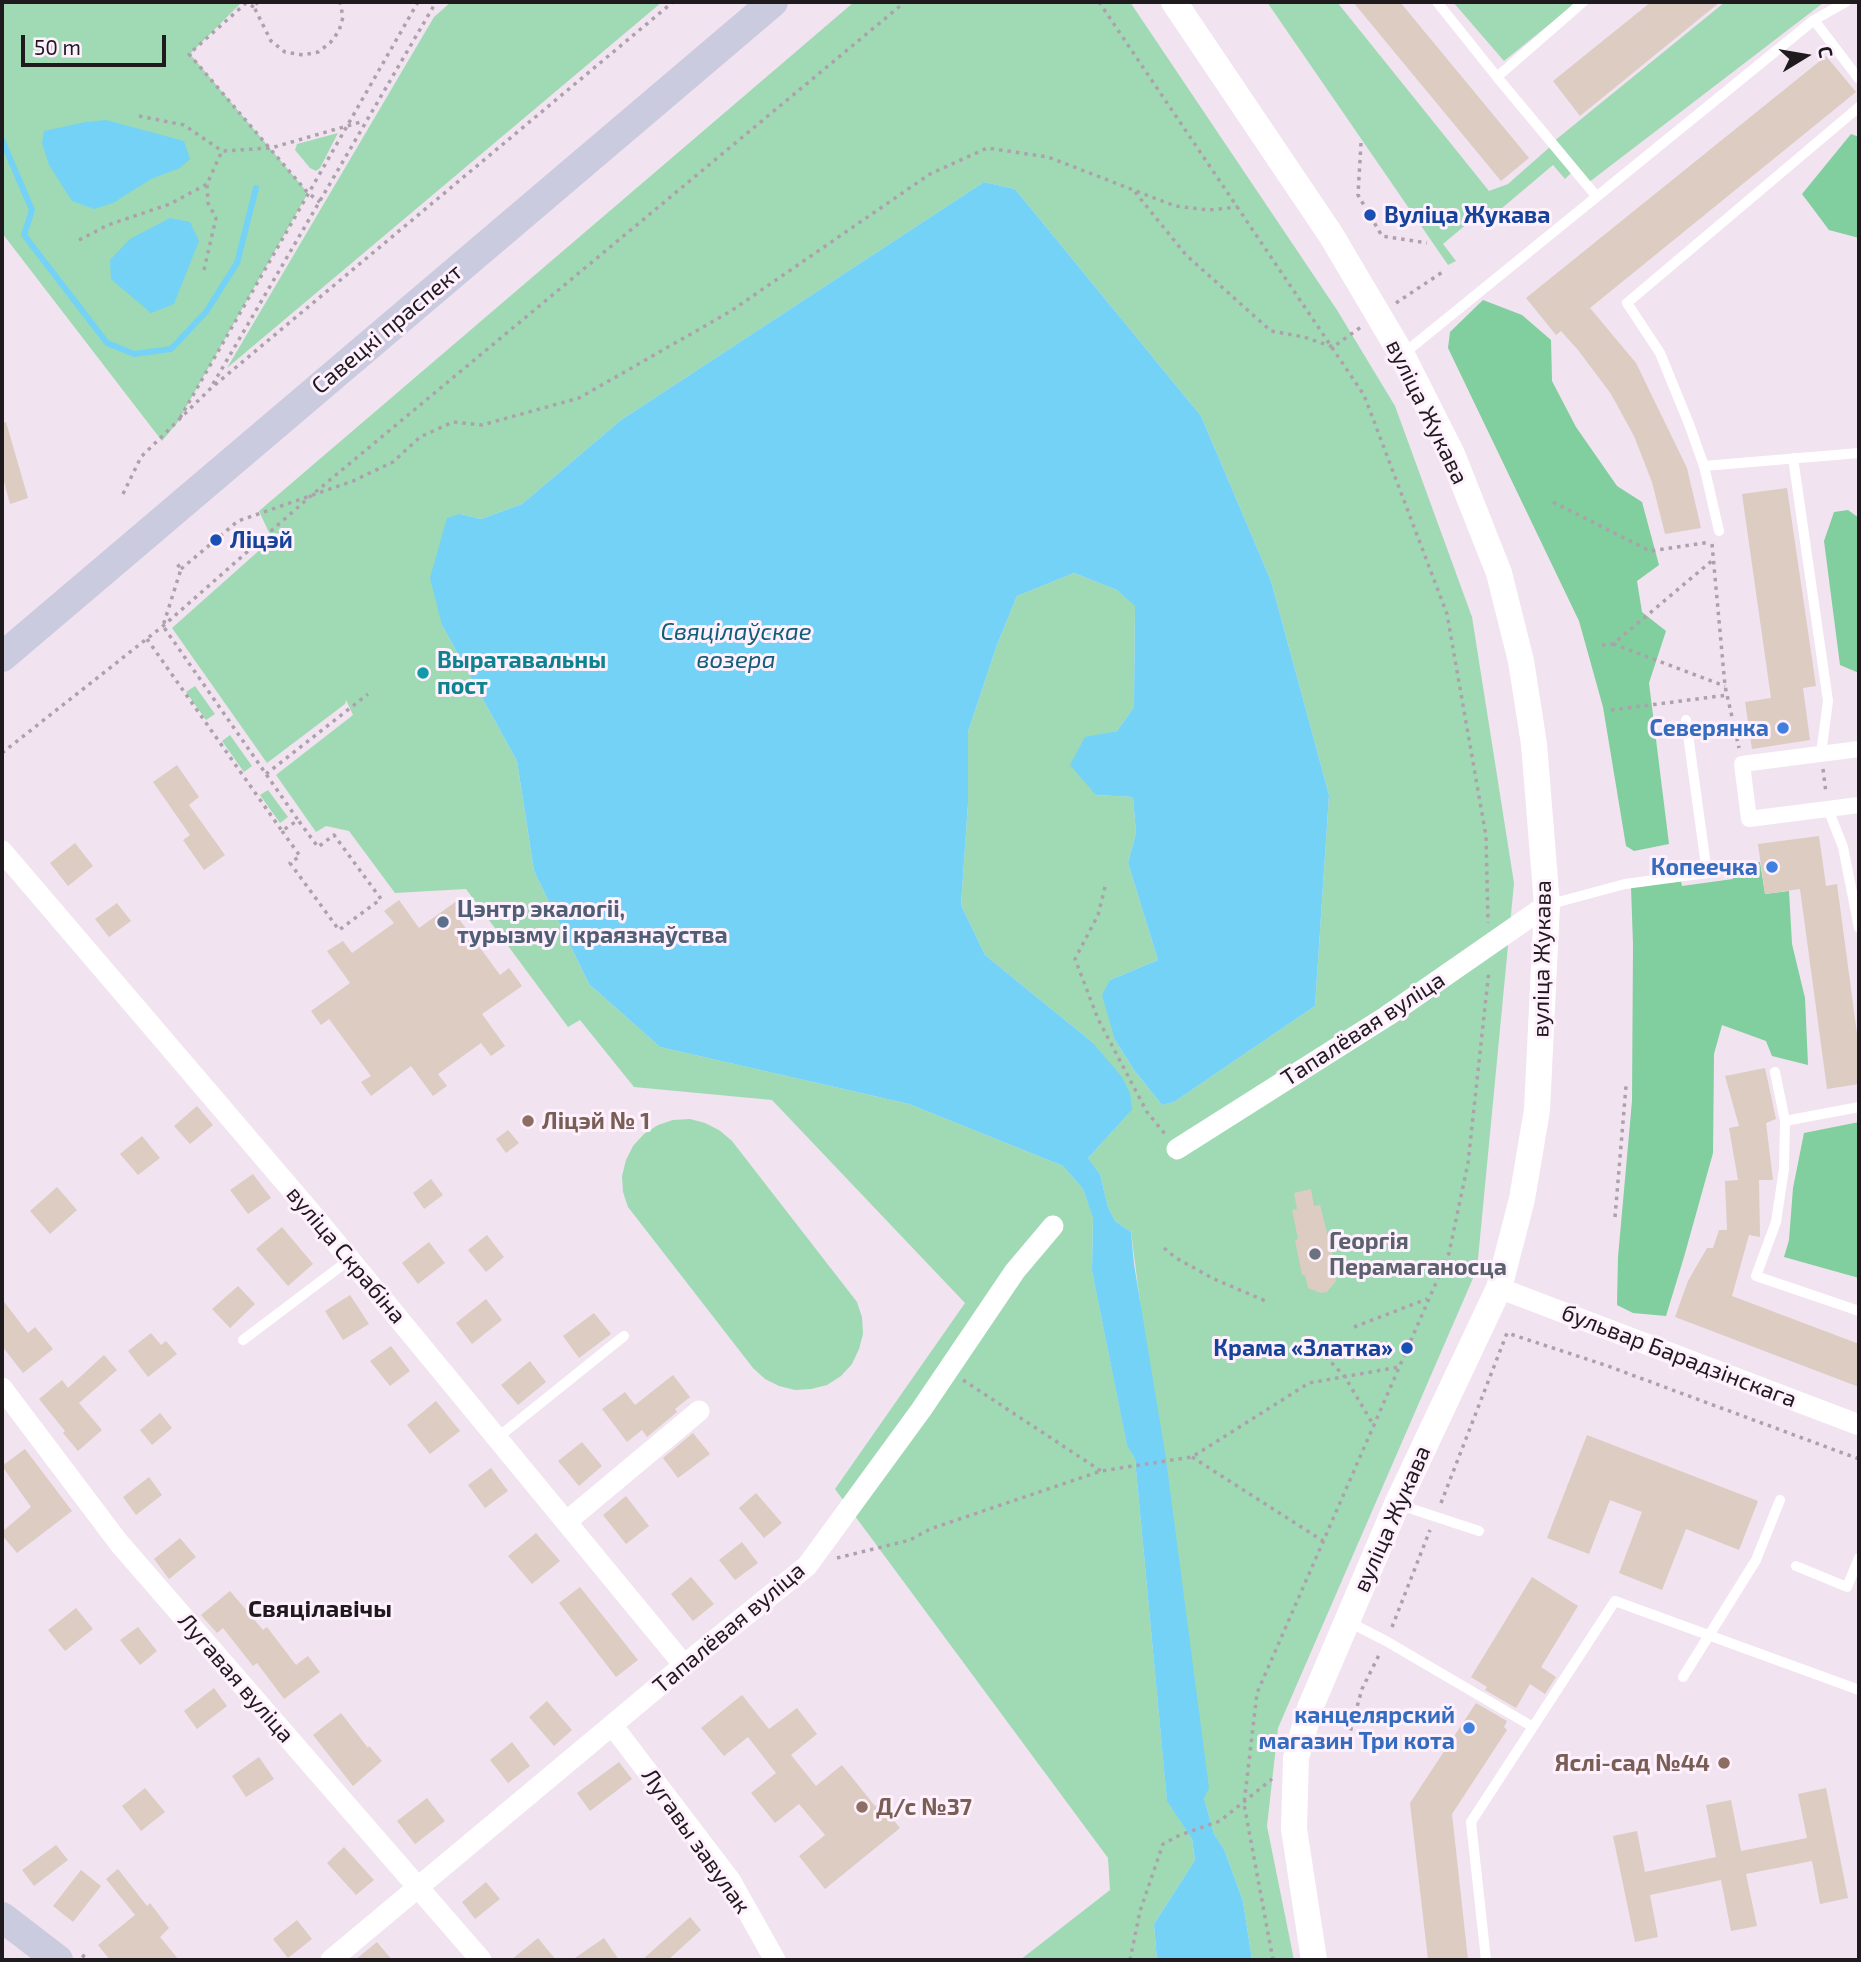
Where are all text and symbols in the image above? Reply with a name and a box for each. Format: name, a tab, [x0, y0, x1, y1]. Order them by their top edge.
scale bar	[24, 21, 170, 65]
north arrow	[1770, 21, 1840, 91]
text: 50 m	[34, 34, 81, 59]
text: С	[1814, 44, 1838, 60]
place label: Вуліца Жукава	[1384, 201, 1550, 229]
marker: Вуліца Жукава	[1362, 207, 1378, 223]
street label: Савецкі праспект	[306, 258, 468, 400]
street label: вуліца Жукава	[1380, 335, 1474, 489]
place label: Ліцэй	[230, 526, 293, 554]
marker: Ліцэй	[208, 532, 224, 548]
water label: Свяцілаўскае возера	[660, 618, 812, 674]
place label: Выратавальны пост	[437, 646, 606, 700]
marker: Выратавальны пост	[415, 665, 431, 681]
place label: Северянка	[1649, 714, 1769, 742]
marker: Северянка	[1775, 720, 1791, 736]
place label: Копеечка	[1651, 853, 1758, 881]
marker: Копеечка	[1764, 859, 1780, 875]
street label: вуліца Жукава	[1527, 880, 1557, 1038]
place label: Цэнтр экалогіі, турызму і краязнаўства	[457, 895, 728, 949]
marker: Цэнтр экалогіі, турызму і краязнаўства	[435, 914, 451, 930]
street label: Тапалёвая вуліца	[1276, 966, 1450, 1092]
place label: Ліцэй № 1	[542, 1107, 650, 1135]
marker: Ліцэй № 1	[520, 1113, 536, 1129]
street label: вуліца Скрабіна	[281, 1181, 411, 1329]
place label: Георгія Перамаганосца	[1329, 1227, 1507, 1281]
marker: Георгія Перамаганосца	[1307, 1246, 1323, 1262]
street label: бульвар Барадзінскага	[1558, 1298, 1800, 1414]
place label: Крама «Златка»	[1213, 1334, 1393, 1362]
marker: Крама «Златка»	[1399, 1340, 1415, 1356]
street label: вуліца Жукава	[1347, 1441, 1437, 1597]
street label: Тапалёвая вуліца	[648, 1557, 810, 1699]
district label: Свяцілавічы	[248, 1595, 392, 1623]
street label: Лугавая вуліца	[172, 1608, 300, 1748]
place label: канцелярский магазин Три кота	[1259, 1701, 1455, 1755]
marker: канцелярский магазин Три кота	[1461, 1720, 1477, 1736]
place label: Яслі-сад №44	[1555, 1749, 1710, 1777]
marker: Яслі-сад №44	[1716, 1755, 1732, 1771]
street label: Лугавы завулак	[636, 1763, 756, 1919]
place label: Д/с №37	[876, 1793, 972, 1821]
marker: Д/с №37	[854, 1799, 870, 1815]

